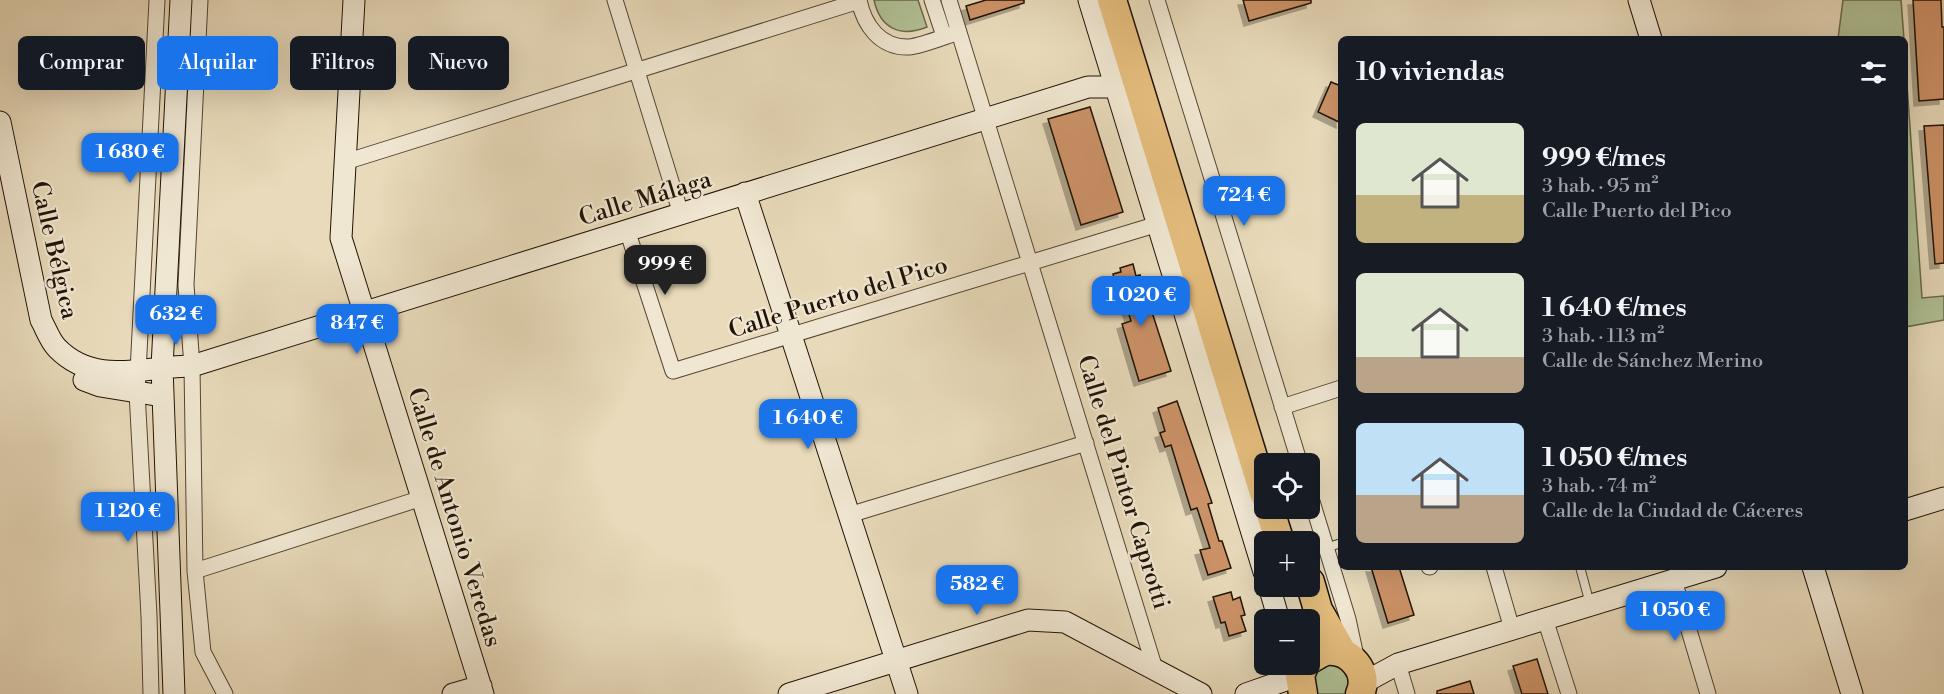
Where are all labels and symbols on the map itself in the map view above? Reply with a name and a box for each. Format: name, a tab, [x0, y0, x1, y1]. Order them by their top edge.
pin: 1 680 €	[75, 133, 185, 184]
street label: Calle Málaga	[575, 164, 716, 233]
pin: 724 €	[1202, 176, 1286, 227]
street label: Calle Bélgica	[24, 178, 85, 323]
pin: 999 €	[623, 245, 707, 296]
street label: Calle Puerto del Pico	[725, 250, 952, 346]
pin: 1 020 €	[1086, 276, 1196, 327]
pin: 632 €	[134, 295, 218, 346]
pin: 847 €	[315, 304, 399, 355]
street label: Calle del Pintor Caprotti	[1070, 352, 1176, 613]
street label: Calle de Antonio Veredas	[400, 384, 508, 651]
pin: 1 640 €	[753, 399, 863, 450]
pin: 1 120 €	[73, 492, 183, 543]
pin: 582 €	[935, 565, 1019, 616]
pin: 1 050 €	[1620, 591, 1730, 642]

